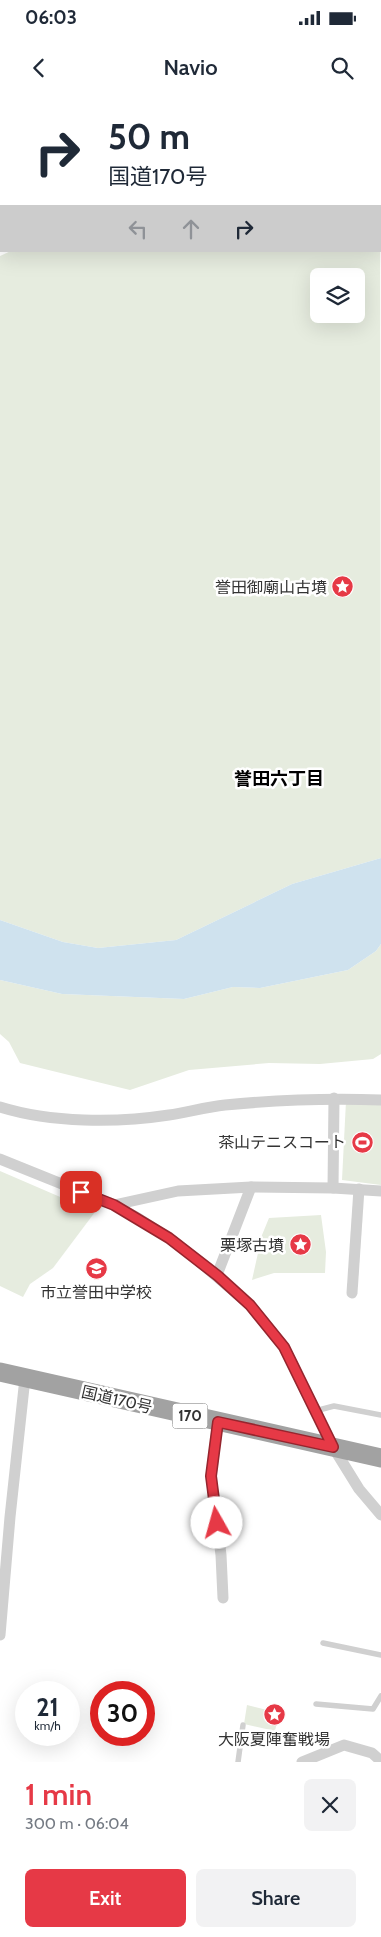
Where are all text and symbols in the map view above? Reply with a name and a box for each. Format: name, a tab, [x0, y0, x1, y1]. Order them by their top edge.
text: 06:03	[25, 6, 77, 29]
icon: back	[25, 54, 53, 82]
text: Navio	[163, 54, 218, 81]
icon: search	[328, 54, 356, 82]
text: 50 m	[108, 115, 190, 158]
icon: right	[25, 120, 90, 185]
text: 国道170号	[108, 163, 207, 190]
icon: left	[124, 215, 152, 243]
icon: ahead	[177, 215, 205, 243]
icon: right	[230, 215, 258, 243]
map controls	[310, 268, 365, 323]
button: layers	[310, 268, 365, 323]
place icon: 誉田御廟山古墳	[331, 575, 355, 599]
place label: 誉田御廟山古墳	[215, 578, 327, 597]
district label: 誉田六丁目	[234, 768, 324, 790]
sports icon: 茶山テニスコート	[350, 1130, 374, 1154]
place label: 茶山テニスコート	[218, 1133, 346, 1152]
pin	[60, 1171, 102, 1213]
icon: arrive	[67, 1178, 95, 1206]
place icon: 栗塚古墳	[288, 1233, 312, 1257]
place label: 栗塚古墳	[220, 1236, 284, 1255]
school or university icon: 市立誉田中学校	[84, 1256, 108, 1280]
place label: 市立誉田中学校	[40, 1283, 152, 1302]
street label: 国道170号	[80, 1382, 154, 1417]
road number: 170	[172, 1404, 208, 1428]
position arrow	[190, 1496, 242, 1548]
speed limit sign: 30	[90, 1681, 155, 1746]
text: 21	[36, 1692, 59, 1722]
place icon: 大阪夏陣奮戦場	[262, 1703, 286, 1727]
text: km/h	[34, 1718, 61, 1733]
place label: 大阪夏陣奮戦場	[218, 1730, 330, 1749]
text: 1 min	[25, 1776, 92, 1813]
button: close	[304, 1779, 356, 1831]
text: 300 m · 06:04	[25, 1814, 129, 1833]
button: Exit	[25, 1869, 186, 1927]
button: Share	[196, 1869, 356, 1927]

